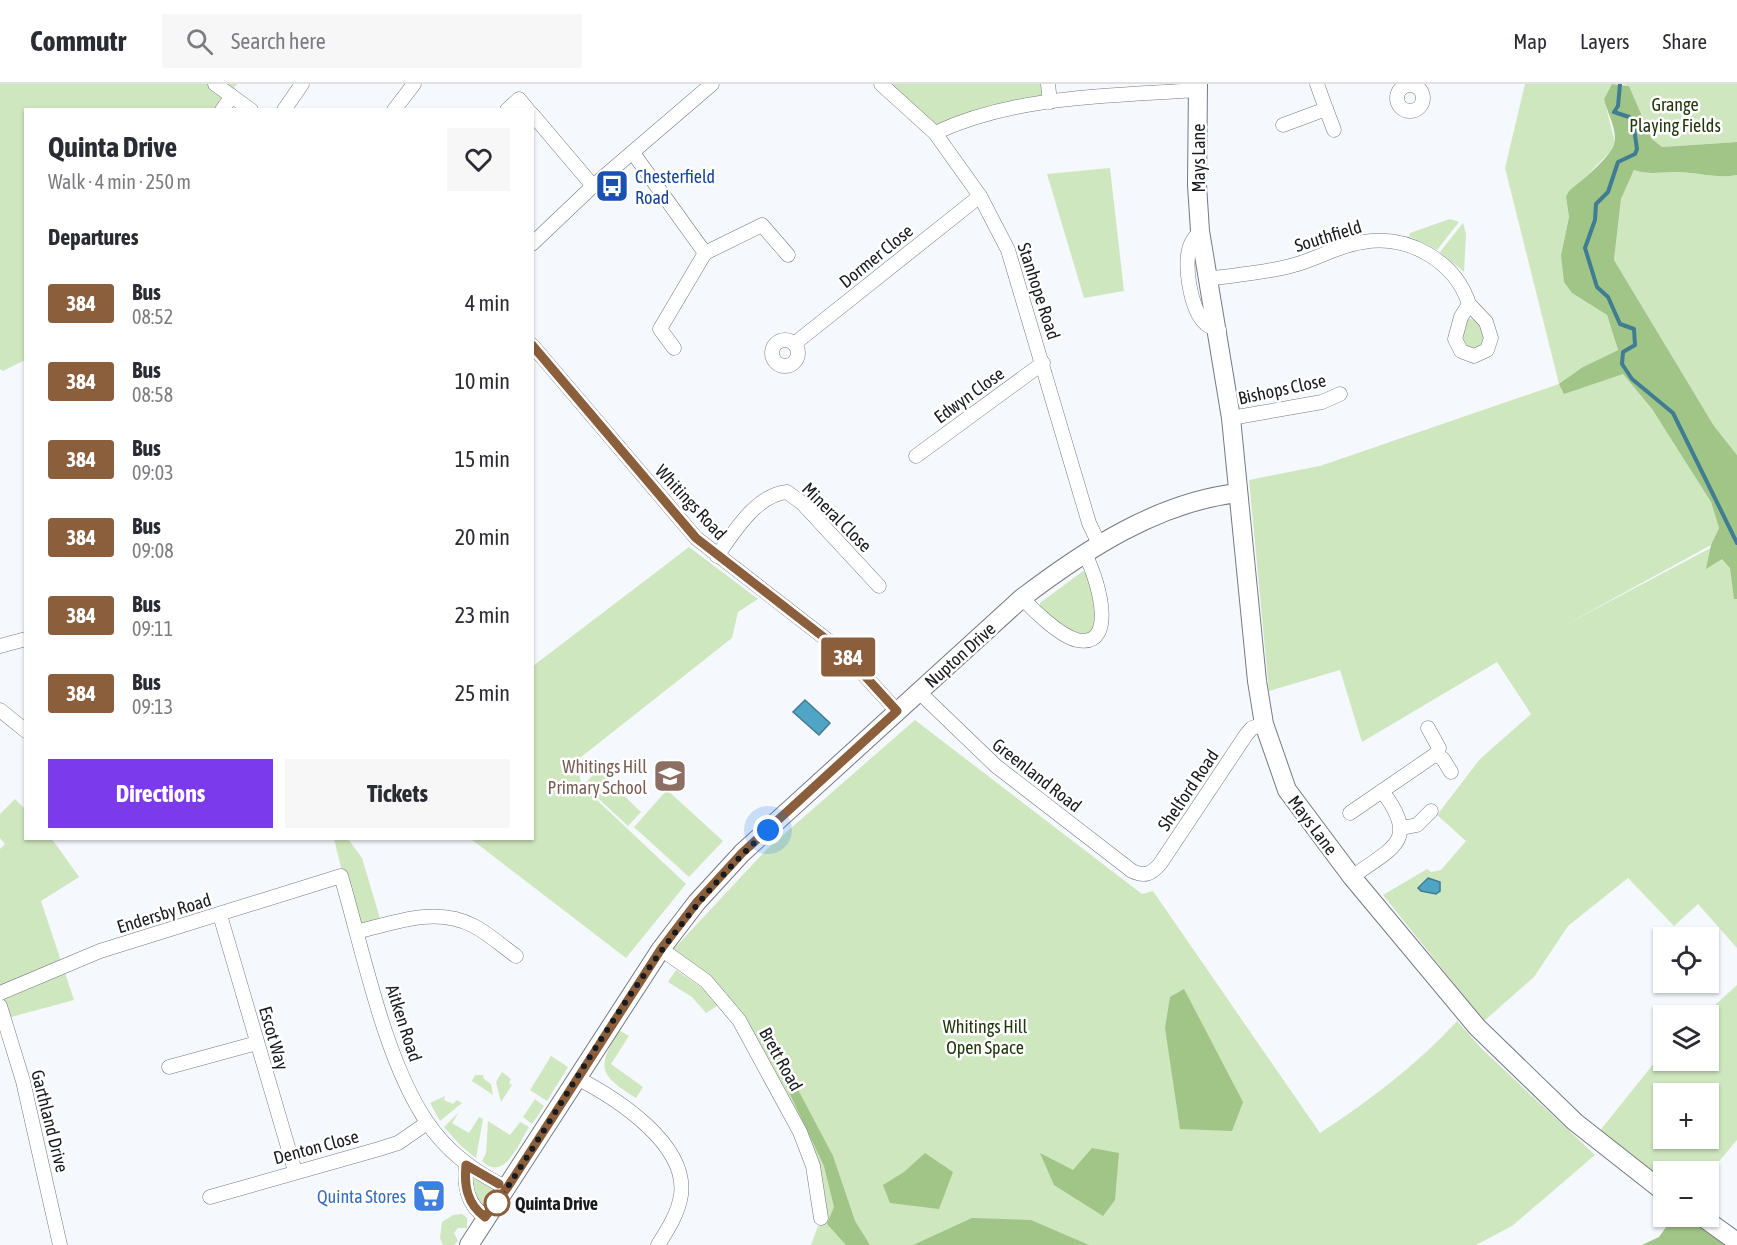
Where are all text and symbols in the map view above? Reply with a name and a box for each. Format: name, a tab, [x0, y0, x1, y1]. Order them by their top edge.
search box	[162, 14, 582, 68]
text: Commutr	[30, 25, 126, 57]
icon: search	[183, 25, 216, 58]
text: Search here	[231, 28, 326, 54]
text: Map	[1513, 29, 1547, 53]
text: Layers	[1580, 29, 1630, 53]
text: Share	[1663, 29, 1707, 53]
park label: Grange Playing Fields	[1629, 94, 1721, 136]
street label: Mays Lane	[1188, 124, 1209, 192]
button: heart	[447, 128, 510, 191]
text: Quinta Drive	[48, 131, 177, 163]
place label: Chesterfield Road	[635, 166, 715, 208]
bus stop icon: Chesterfield Road	[594, 168, 630, 204]
text: Walk · 4 min · 250 m	[48, 170, 191, 193]
street label: Southfield	[1292, 216, 1364, 256]
street label: Dormer Close	[835, 220, 917, 292]
text: Departures	[48, 224, 138, 250]
street label: Stanhope Road	[1013, 240, 1065, 342]
text: Bus	[132, 279, 161, 305]
text: 4 min	[465, 290, 510, 316]
text: 384	[66, 291, 96, 315]
text: 08:52	[132, 305, 173, 328]
text: Bus	[132, 357, 161, 383]
street label: Edwyn Close	[930, 363, 1008, 427]
text: 10 min	[455, 368, 510, 394]
text: 384	[66, 369, 96, 393]
street label: Bishops Close	[1236, 369, 1328, 409]
text: 08:58	[132, 383, 173, 406]
text: Bus	[132, 435, 161, 461]
text: 15 min	[455, 446, 510, 472]
text: 384	[66, 447, 96, 471]
street label: Whitings Road	[651, 460, 731, 544]
text: 09:03	[132, 461, 174, 484]
street label: Mineral Close	[798, 478, 876, 556]
text: Bus	[132, 513, 161, 539]
text: 20 min	[455, 524, 510, 550]
text: 384	[66, 525, 96, 549]
text: 09:08	[132, 539, 174, 562]
text: Bus	[132, 591, 161, 617]
text: 23 min	[455, 602, 510, 628]
text: 384	[66, 603, 96, 627]
text: 09:11	[132, 617, 173, 640]
street label: Nupton Drive	[920, 618, 1000, 692]
line badge: 384	[814, 638, 882, 676]
text: 384	[833, 645, 863, 669]
text: Bus	[132, 669, 161, 695]
text: 25 min	[455, 680, 510, 706]
text: 384	[66, 681, 96, 705]
text: 09:13	[132, 695, 173, 718]
street label: Greenland Road	[988, 734, 1086, 816]
street label: Shelford Road	[1153, 745, 1223, 835]
place label: Whitings Hill Primary School	[548, 756, 647, 798]
school or university icon: Whitings Hill Primary School	[652, 758, 688, 794]
button: Directions	[48, 759, 273, 828]
button: Tickets	[285, 759, 510, 828]
street label: Mays Lane	[1284, 791, 1342, 859]
your location	[753, 815, 783, 845]
street label: Endersby Road	[114, 889, 214, 937]
map controls	[1653, 927, 1719, 1227]
button: locate	[1653, 927, 1719, 993]
street label: Aitken Road	[382, 982, 426, 1064]
street label: Escot Way	[255, 1004, 293, 1072]
button: layers	[1653, 1005, 1719, 1071]
park label: Whitings Hill Open Space	[943, 1016, 1028, 1058]
street label: Brett Road	[755, 1024, 807, 1094]
street label: Garthland Drive	[27, 1068, 73, 1174]
button: +	[1653, 1083, 1719, 1149]
street label: Denton Close	[271, 1126, 361, 1168]
button: −	[1653, 1161, 1719, 1227]
supermarket icon: Quinta Stores	[411, 1178, 447, 1214]
place label: Quinta Stores	[317, 1186, 406, 1207]
marker: Quinta Drive	[484, 1190, 510, 1216]
place label: Quinta Drive	[515, 1193, 598, 1214]

